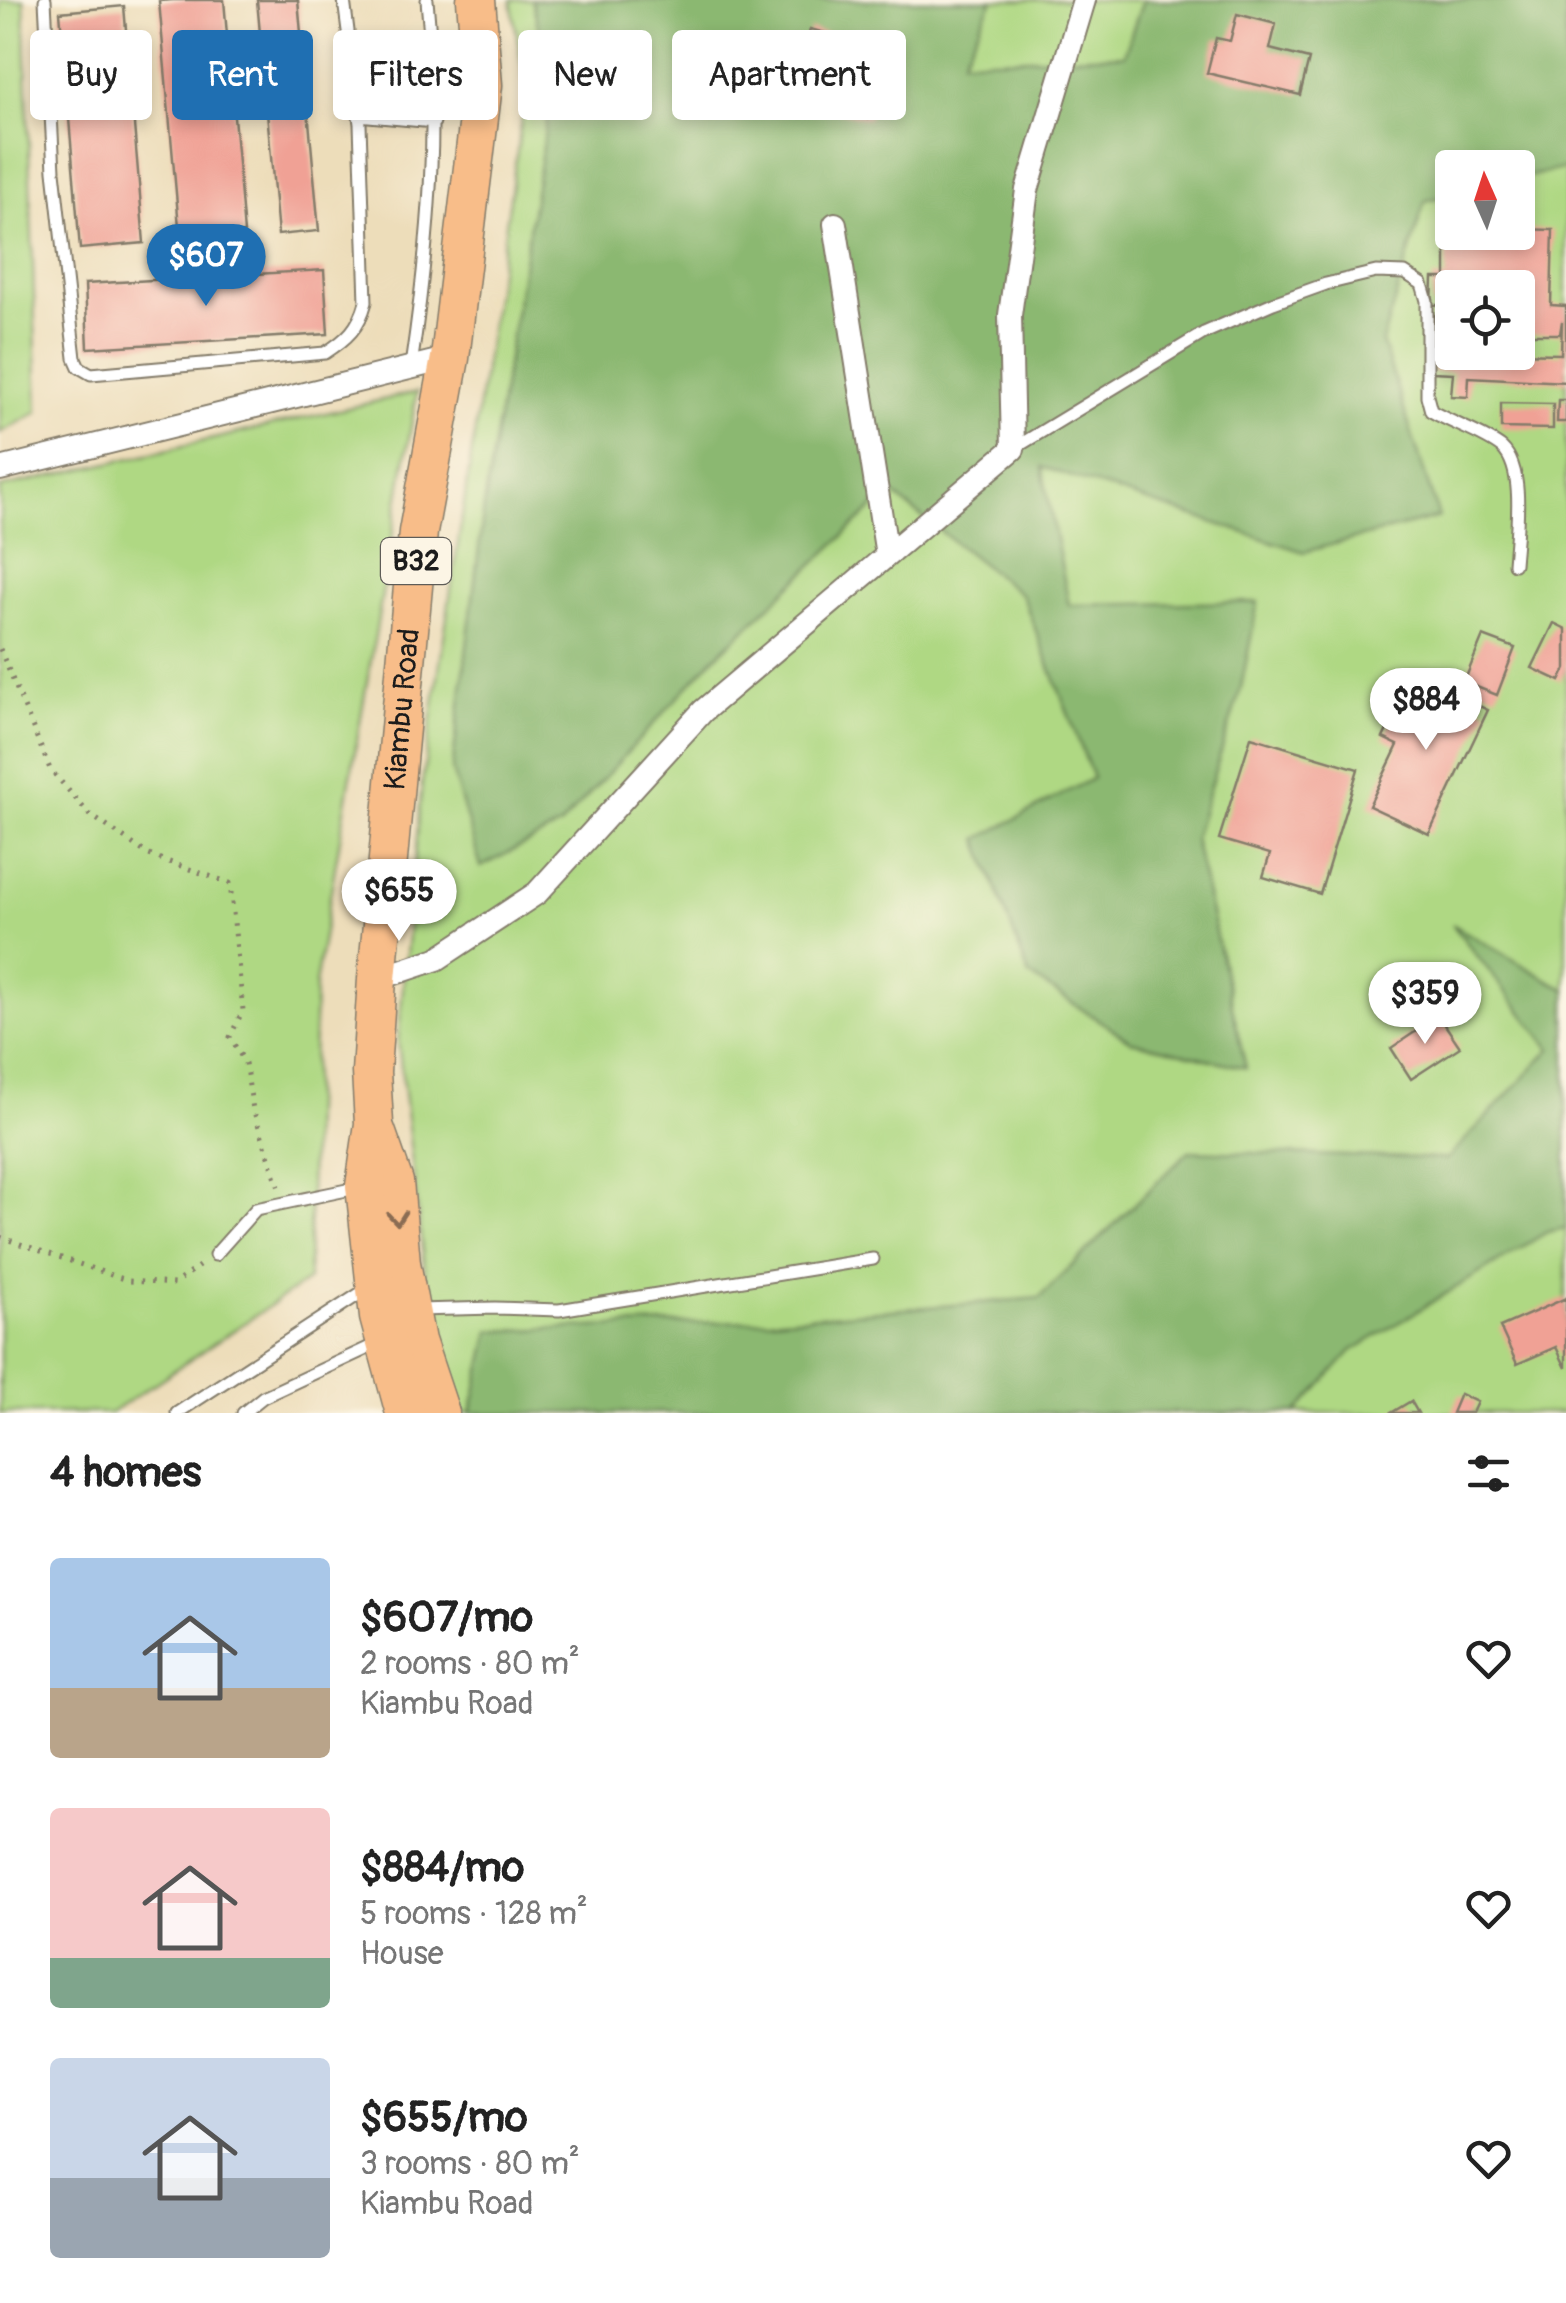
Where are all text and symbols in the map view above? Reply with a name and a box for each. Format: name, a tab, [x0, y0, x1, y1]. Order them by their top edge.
chip: Buy	[30, 30, 152, 120]
chip: Rent	[172, 30, 313, 120]
chip: Filters	[333, 30, 498, 120]
chip: New	[518, 30, 652, 120]
chip: Apartment	[672, 30, 906, 120]
north arrow	[1435, 150, 1535, 250]
map controls	[1435, 150, 1535, 370]
pin: $607	[147, 224, 265, 309]
text: $607	[169, 236, 243, 276]
button: locate	[1435, 270, 1535, 370]
road number: B32	[381, 538, 451, 584]
street label: Kiambu Road	[376, 627, 428, 792]
pin: $884	[1367, 668, 1485, 753]
text: $884	[1392, 680, 1460, 720]
pin: $655	[340, 859, 458, 944]
text: $655	[364, 871, 434, 911]
pin: $359	[1366, 962, 1484, 1047]
text: $359	[1390, 974, 1460, 1014]
one-way arrow	[386, 1211, 407, 1227]
icon: filters	[1461, 1446, 1516, 1501]
text: 4 homes	[50, 1447, 201, 1499]
text: $607/mo	[360, 1592, 533, 1644]
icon: home	[130, 1598, 250, 1718]
icon: heart	[1461, 1631, 1516, 1686]
text: 2 rooms · 80 m²	[360, 1644, 580, 1684]
text: Kiambu Road	[360, 1684, 533, 1724]
text: $884/mo	[360, 1842, 524, 1894]
icon: home	[130, 1848, 250, 1968]
icon: heart	[1461, 1881, 1516, 1936]
text: 5 rooms · 128 m²	[360, 1894, 588, 1934]
text: House	[360, 1934, 444, 1974]
text: $655/mo	[360, 2092, 528, 2144]
icon: home	[130, 2098, 250, 2218]
icon: heart	[1461, 2131, 1516, 2186]
text: 3 rooms · 80 m²	[360, 2144, 580, 2184]
text: Kiambu Road	[360, 2184, 533, 2224]

